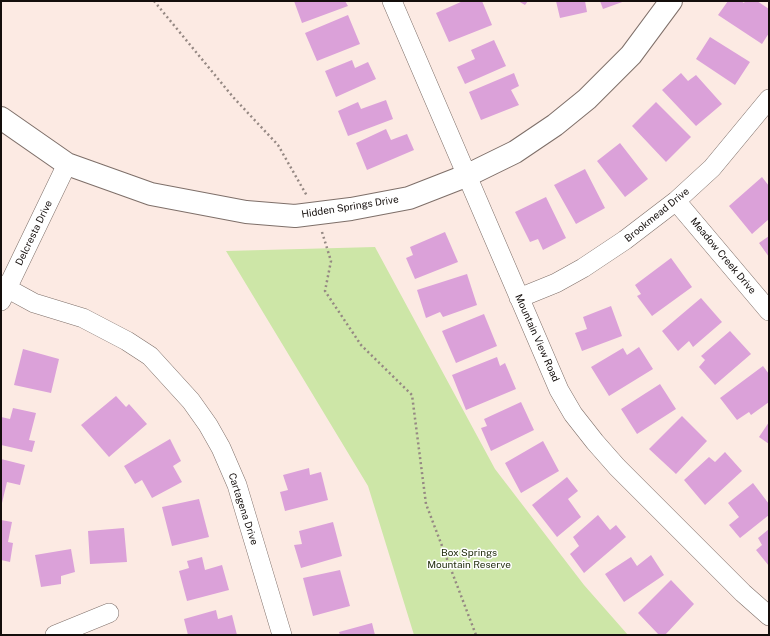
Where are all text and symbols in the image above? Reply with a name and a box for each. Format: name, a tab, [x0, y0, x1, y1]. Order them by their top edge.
street label: Brookmead Drive	[622, 185, 692, 245]
street label: Hidden Springs Drive	[301, 193, 399, 221]
street label: Delcresta Drive	[13, 199, 55, 267]
street label: Meadow Creek Drive	[688, 215, 758, 297]
street label: Mountain View Road	[512, 292, 562, 384]
street label: Cartagena Drive	[226, 472, 260, 546]
park label: Box Springs Mountain Reserve	[427, 547, 511, 570]

